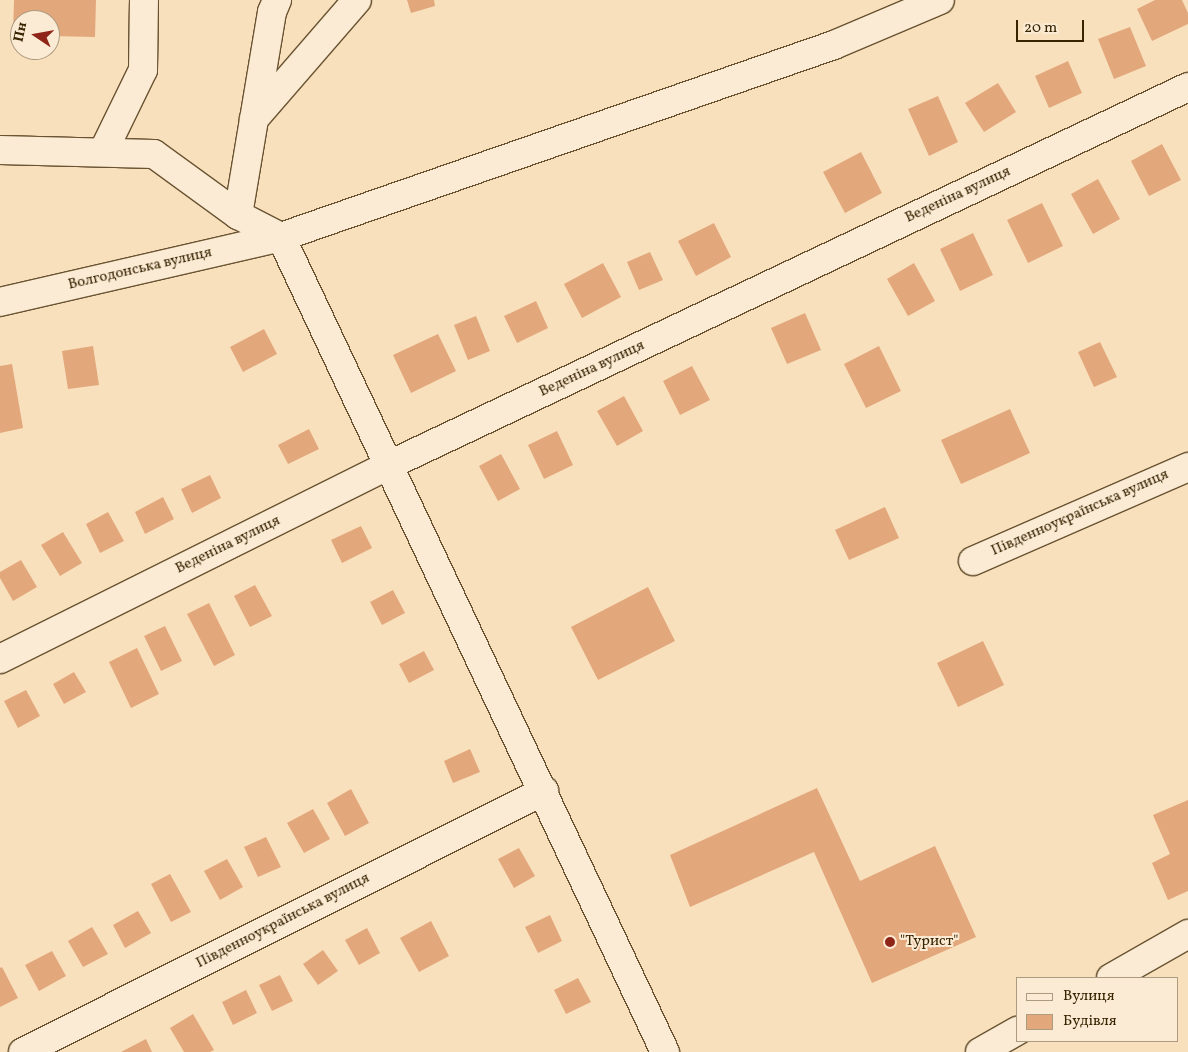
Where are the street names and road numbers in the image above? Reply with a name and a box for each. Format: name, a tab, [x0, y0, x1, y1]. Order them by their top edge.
street label: Веденіна вулиця	[902, 163, 1014, 227]
street label: Волгодонська вулиця	[66, 244, 214, 294]
street label: Веденіна вулиця	[536, 337, 648, 401]
street label: Південноукраїнська вулиця	[988, 466, 1172, 560]
street label: Веденіна вулиця	[173, 512, 283, 578]
street label: Південноукраїнська вулиця	[193, 869, 373, 973]

